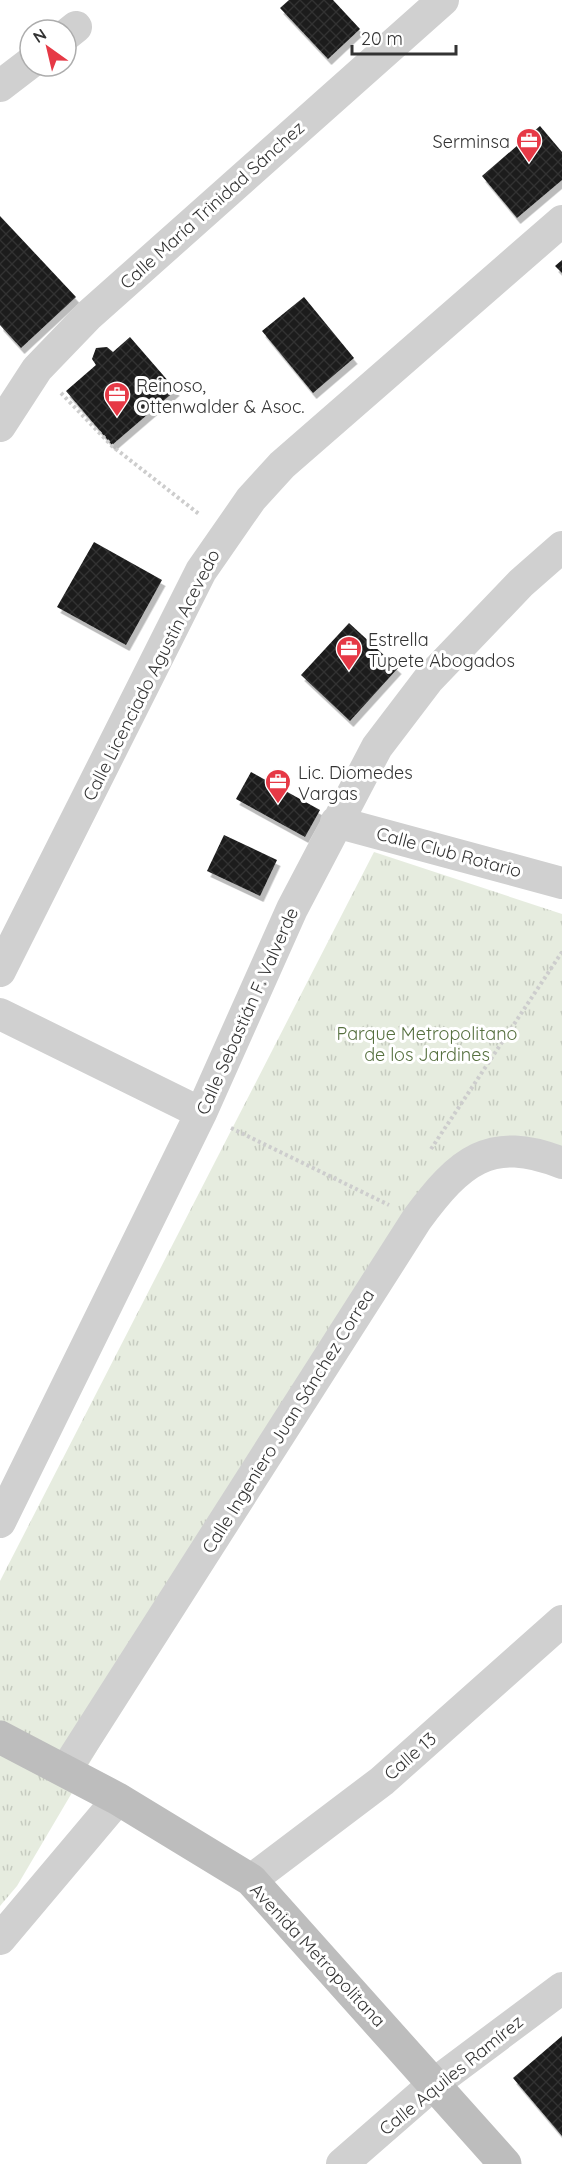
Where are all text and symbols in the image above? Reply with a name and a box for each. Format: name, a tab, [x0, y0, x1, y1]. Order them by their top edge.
north arrow	[18, 18, 78, 78]
scale bar	[352, 18, 456, 56]
text: N	[29, 24, 50, 47]
text: 20 m	[361, 27, 403, 50]
street label: Calle María Trinidad Sánchez	[115, 116, 309, 294]
office icon: Serminsa	[514, 126, 544, 164]
place label: Serminsa	[433, 130, 510, 153]
place label: Reinoso, Ottenwalder & Asoc.	[136, 374, 305, 418]
office icon: Reinoso, Ottenwalder & Asoc.	[102, 380, 132, 418]
street label: Calle Licenciado Agustín Acevedo	[77, 545, 225, 805]
place label: Estrella Tupete Abogados	[368, 628, 515, 672]
office icon: Estrella Tupete Abogados	[334, 634, 364, 672]
place label: Lic. Diomedes Vargas	[298, 761, 413, 805]
office icon: Lic. Diomedes Vargas	[263, 767, 293, 805]
street label: Calle Club Rotario	[374, 822, 524, 882]
street label: Calle Sebastián F. Valverde	[191, 904, 303, 1118]
park label: Parque Metropolitano de los Jardines	[337, 1022, 517, 1066]
street label: Calle Ingeniero Juan Sánchez Correa	[197, 1285, 379, 1557]
street label: Calle 13	[379, 1727, 441, 1785]
street label: Avenida Metropolitana	[245, 1878, 391, 2032]
street label: Calle Aquiles Ramírez	[374, 2010, 528, 2140]

